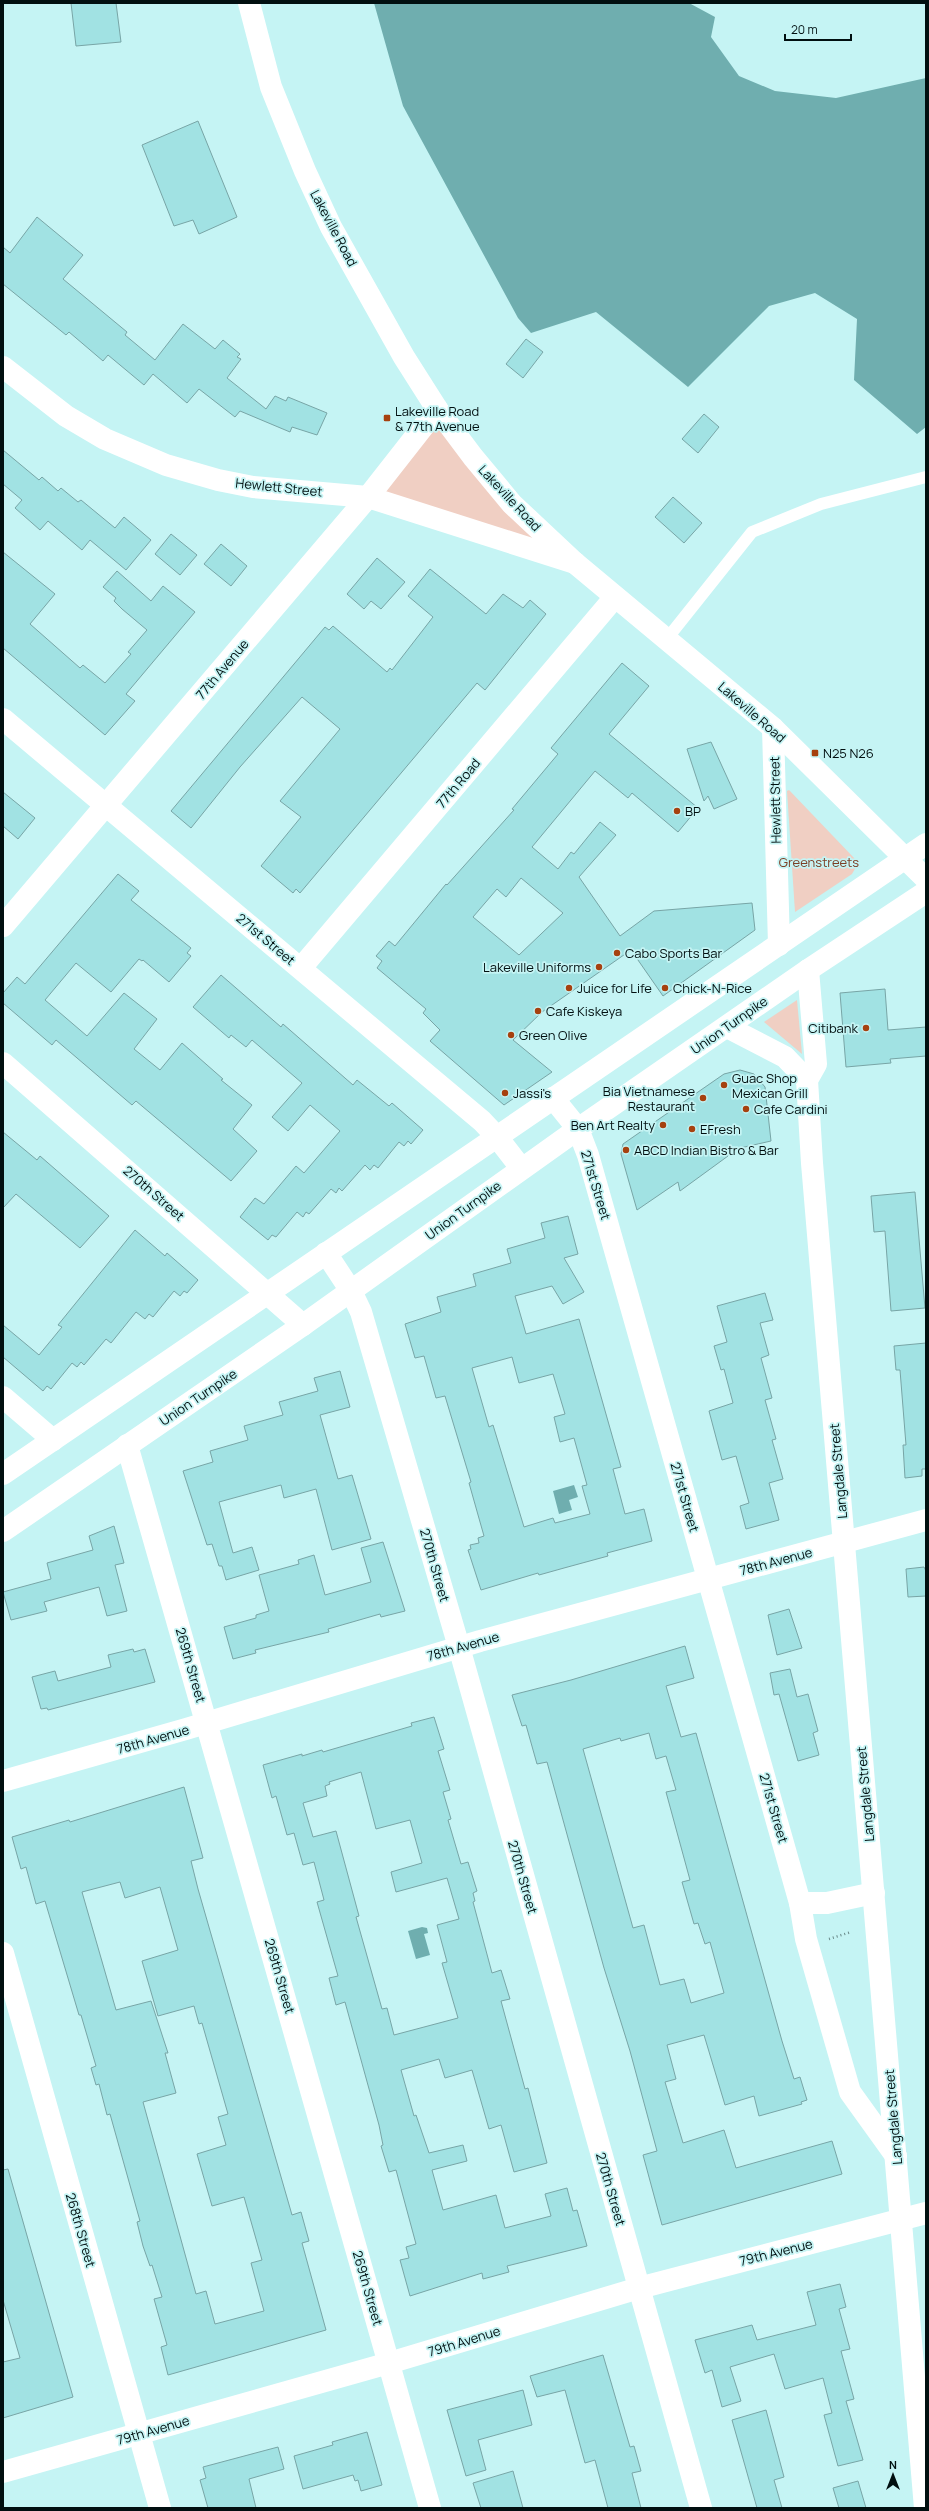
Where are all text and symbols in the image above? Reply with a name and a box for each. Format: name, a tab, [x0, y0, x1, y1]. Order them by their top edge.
scale bar	[785, 16, 851, 42]
text: 20 m	[791, 21, 818, 38]
street label: Lakeville Road	[306, 187, 362, 269]
place label: Lakeville Road & 77th Avenue	[395, 402, 480, 435]
marker: Lakeville Road & 77th Avenue	[382, 413, 392, 423]
street label: Lakeville Road	[475, 461, 545, 535]
street label: Hewlett Street	[235, 473, 323, 501]
street label: 77th Avenue	[192, 635, 253, 703]
street label: Lakeville Road	[714, 678, 790, 746]
place label: N25 N26	[823, 744, 874, 762]
marker: N25 N26	[810, 748, 820, 758]
street label: 77th Road	[432, 754, 484, 812]
street label: Hewlett Street	[765, 756, 785, 844]
place label: BP	[685, 802, 701, 820]
marker: BP	[672, 806, 682, 816]
park label: Greenstreets	[779, 853, 859, 871]
street label: 271st Street	[233, 909, 299, 969]
place label: Cabo Sports Bar	[625, 944, 722, 962]
marker: Cabo Sports Bar	[612, 948, 622, 958]
place label: Lakeville Uniforms	[483, 958, 591, 976]
marker: Lakeville Uniforms	[594, 962, 604, 972]
place label: Juice for Life	[577, 979, 652, 997]
place label: Chick-N-Rice	[673, 979, 752, 997]
marker: Juice for Life	[564, 983, 574, 993]
marker: Chick-N-Rice	[660, 983, 670, 993]
street label: Union Turnpike	[687, 992, 771, 1058]
place label: Cafe Kiskeya	[546, 1002, 622, 1020]
marker: Cafe Kiskeya	[533, 1006, 543, 1016]
place label: Citibank	[808, 1019, 859, 1037]
marker: Citibank	[861, 1023, 871, 1033]
place label: Green Olive	[519, 1026, 588, 1044]
marker: Green Olive	[506, 1030, 516, 1040]
place label: Guac Shop Mexican Grill	[732, 1069, 808, 1102]
marker: Guac Shop Mexican Grill	[719, 1080, 729, 1090]
place label: Bia Vietnamese Restaurant	[603, 1082, 695, 1115]
place label: Jassi's	[513, 1084, 551, 1102]
marker: Jassi's	[500, 1088, 510, 1098]
marker: Bia Vietnamese Restaurant	[698, 1093, 708, 1103]
place label: Cafe Cardini	[754, 1100, 828, 1118]
marker: Cafe Cardini	[741, 1104, 751, 1114]
place label: Ben Art Realty	[571, 1116, 655, 1134]
marker: Ben Art Realty	[658, 1120, 668, 1130]
place label: EFresh	[700, 1120, 741, 1138]
marker: EFresh	[687, 1124, 697, 1134]
place label: ABCD Indian Bistro & Bar	[634, 1141, 779, 1159]
marker: ABCD Indian Bistro & Bar	[621, 1145, 631, 1155]
street label: 271st Street	[577, 1148, 615, 1222]
street label: 270th Street	[120, 1161, 188, 1225]
street label: Union Turnpike	[421, 1176, 505, 1244]
street label: Union Turnpike	[156, 1364, 241, 1430]
street label: Langdale Street	[825, 1423, 851, 1519]
street label: 271st Street	[666, 1460, 704, 1534]
street label: 270th Street	[416, 1526, 454, 1604]
street label: 78th Avenue	[738, 1543, 815, 1579]
street label: 269th Street	[172, 1625, 210, 1705]
street label: 78th Avenue	[425, 1627, 501, 1665]
street label: 78th Avenue	[115, 1720, 191, 1758]
street label: Langdale Street	[852, 1746, 878, 1842]
street label: 271st Street	[755, 1771, 793, 1845]
street label: 270th Street	[504, 1838, 542, 1916]
street label: 269th Street	[261, 1936, 299, 2016]
street label: Langdale Street	[880, 2069, 906, 2165]
street label: 270th Street	[592, 2150, 630, 2228]
street label: 268th Street	[62, 2191, 100, 2269]
street label: 79th Avenue	[738, 2234, 815, 2270]
street label: 269th Street	[349, 2248, 387, 2328]
street label: 79th Avenue	[426, 2321, 503, 2361]
street label: 79th Avenue	[115, 2411, 192, 2449]
north arrow	[873, 2455, 913, 2495]
text: N	[889, 2457, 897, 2472]

